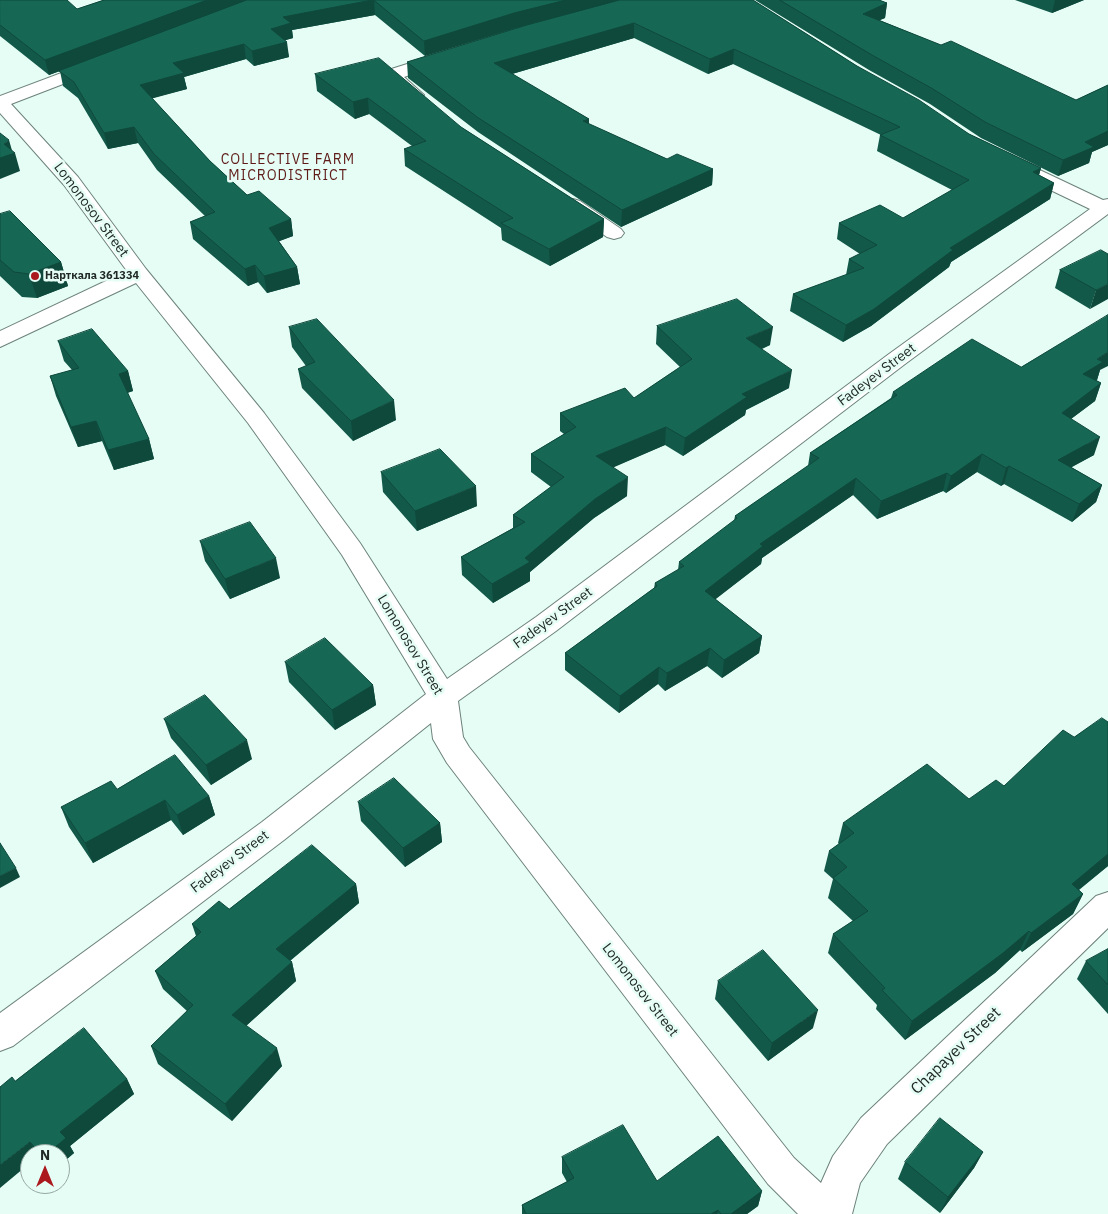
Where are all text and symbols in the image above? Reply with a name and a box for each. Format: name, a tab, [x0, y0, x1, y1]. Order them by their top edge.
district label: COLLECTIVE FARM MICRODISTRICT	[219, 152, 357, 184]
street label: Lomonosov Street	[50, 160, 132, 260]
place label: Нарткала 361334	[45, 269, 139, 283]
marker: Нарткала 361334	[29, 270, 41, 282]
street label: Fadeyev Street	[835, 340, 919, 410]
street label: Fadeyev Street	[510, 584, 596, 652]
street label: Lomonosov Street	[374, 592, 446, 698]
street label: Fadeyev Street	[188, 827, 272, 897]
street label: Lomonosov Street	[598, 940, 682, 1040]
street label: Chapayev Street	[907, 1003, 1005, 1099]
north arrow	[20, 1144, 70, 1194]
text: N	[40, 1146, 50, 1164]

